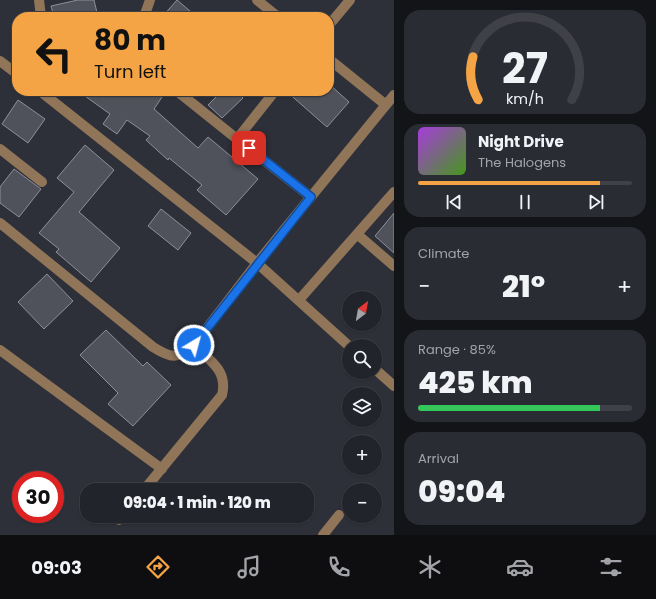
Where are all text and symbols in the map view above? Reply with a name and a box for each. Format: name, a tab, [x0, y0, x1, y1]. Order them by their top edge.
text: 80 m	[94, 21, 166, 60]
icon: left	[28, 28, 80, 80]
text: 27	[502, 39, 548, 98]
text: Turn left	[94, 59, 166, 84]
text: km/h	[506, 89, 544, 109]
pin	[232, 131, 266, 165]
text: Night Drive	[478, 131, 564, 152]
icon: arrive	[238, 137, 260, 159]
text: The Halogens	[478, 153, 566, 172]
icon: previous	[443, 191, 465, 213]
icon: pause	[514, 191, 536, 213]
icon: next	[585, 191, 607, 213]
text: Climate	[418, 244, 469, 263]
text: 21°	[502, 265, 545, 308]
text: −	[418, 271, 430, 302]
text: +	[617, 271, 632, 302]
north arrow	[342, 291, 382, 331]
map controls	[342, 291, 382, 523]
position arrow	[173, 324, 215, 366]
button: search	[342, 339, 382, 379]
text: Range · 85%	[418, 340, 496, 359]
text: 425 km	[418, 361, 533, 404]
button: layers	[342, 387, 382, 427]
button: +	[342, 435, 382, 475]
text: Arrival	[418, 449, 459, 468]
text: 09:04	[418, 470, 505, 513]
speed limit sign: 30	[12, 471, 64, 523]
button: −	[342, 483, 382, 523]
text: 09:04 · 1 min · 120 m	[123, 492, 271, 513]
icon: directions	[144, 553, 172, 581]
icon: music	[235, 553, 263, 581]
icon: phone	[325, 553, 353, 581]
icon: climate	[416, 553, 444, 581]
icon: car	[506, 553, 534, 581]
icon: filters	[597, 553, 625, 581]
text: 09:03	[31, 555, 82, 580]

